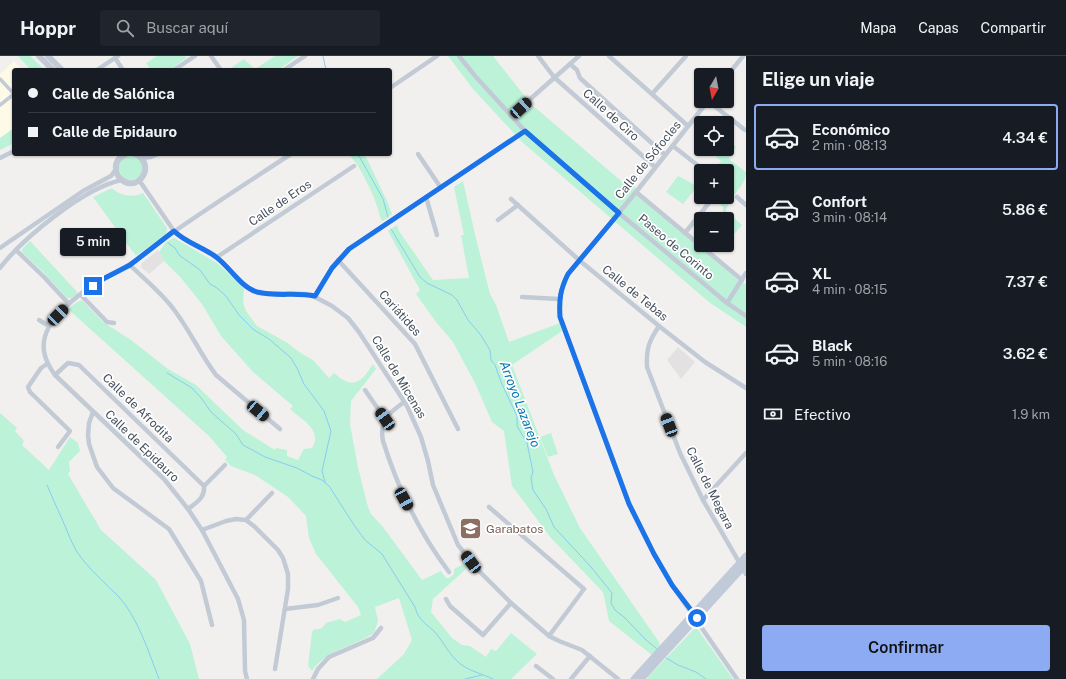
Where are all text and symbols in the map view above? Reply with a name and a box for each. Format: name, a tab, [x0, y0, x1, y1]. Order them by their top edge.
search box	[100, 10, 380, 46]
text: Hoppr	[20, 17, 76, 39]
icon: search	[114, 17, 136, 39]
text: Buscar aquí	[146, 19, 228, 36]
text: Mapa	[860, 20, 896, 36]
text: Capas	[918, 20, 959, 36]
text: Compartir	[981, 20, 1046, 36]
north arrow	[694, 68, 734, 108]
map controls	[694, 68, 734, 252]
text: Elige un viaje	[762, 69, 875, 90]
text: Calle de Salónica	[52, 85, 175, 102]
street label: Calle de Ciro	[580, 86, 642, 144]
car	[508, 96, 534, 120]
button: locate	[694, 116, 734, 156]
street label: Calle de Sófocles	[612, 118, 684, 202]
icon: car	[764, 119, 800, 155]
text: Económico	[812, 121, 890, 138]
text: Calle de Epidauro	[52, 123, 177, 140]
text: 4.34 €	[1002, 129, 1048, 146]
text: 2 min · 08:13	[812, 138, 887, 153]
button: +	[694, 164, 734, 204]
street label: Calle de Eros	[246, 177, 314, 229]
icon: car	[764, 191, 800, 227]
text: Confort	[812, 193, 867, 210]
text: 5.86 €	[1002, 201, 1048, 218]
text: 3 min · 08:14	[812, 210, 887, 225]
street label: Paseo de Corinto	[636, 211, 717, 283]
button: −	[694, 212, 734, 252]
callout: 5 min	[60, 228, 126, 256]
text: 5 min	[76, 234, 110, 249]
street label: Calle de Tebas	[599, 262, 671, 324]
icon: car	[764, 263, 800, 299]
text: XL	[812, 265, 831, 282]
text: 7.37 €	[1005, 273, 1048, 290]
route end	[84, 277, 102, 295]
text: 4 min · 08:15	[812, 282, 887, 297]
street label: Cariátides	[376, 287, 424, 339]
car	[45, 302, 71, 328]
street label: Calle de Micenas	[369, 333, 429, 421]
icon: car	[764, 335, 800, 371]
text: Black	[812, 337, 852, 354]
text: 3.62 €	[1003, 345, 1048, 362]
text: 5 min · 08:16	[812, 354, 887, 369]
water label: Arroyo Lazarejo	[497, 359, 543, 449]
street label: Calle de Afrodita	[100, 371, 176, 445]
car	[245, 399, 271, 423]
icon: cash	[762, 403, 784, 425]
car	[373, 406, 397, 432]
text: Efectivo	[794, 406, 851, 423]
street label: Calle de Epidauro	[102, 407, 182, 485]
text: 1.9 km	[1012, 407, 1050, 422]
car	[659, 412, 679, 438]
street label: Calle de Megara	[683, 445, 737, 531]
car	[393, 486, 415, 512]
school or university icon: Garabatos	[458, 516, 484, 542]
place label: Garabatos	[486, 522, 543, 536]
car	[459, 549, 483, 575]
route start	[688, 609, 706, 627]
button: Confirmar	[762, 625, 1050, 671]

